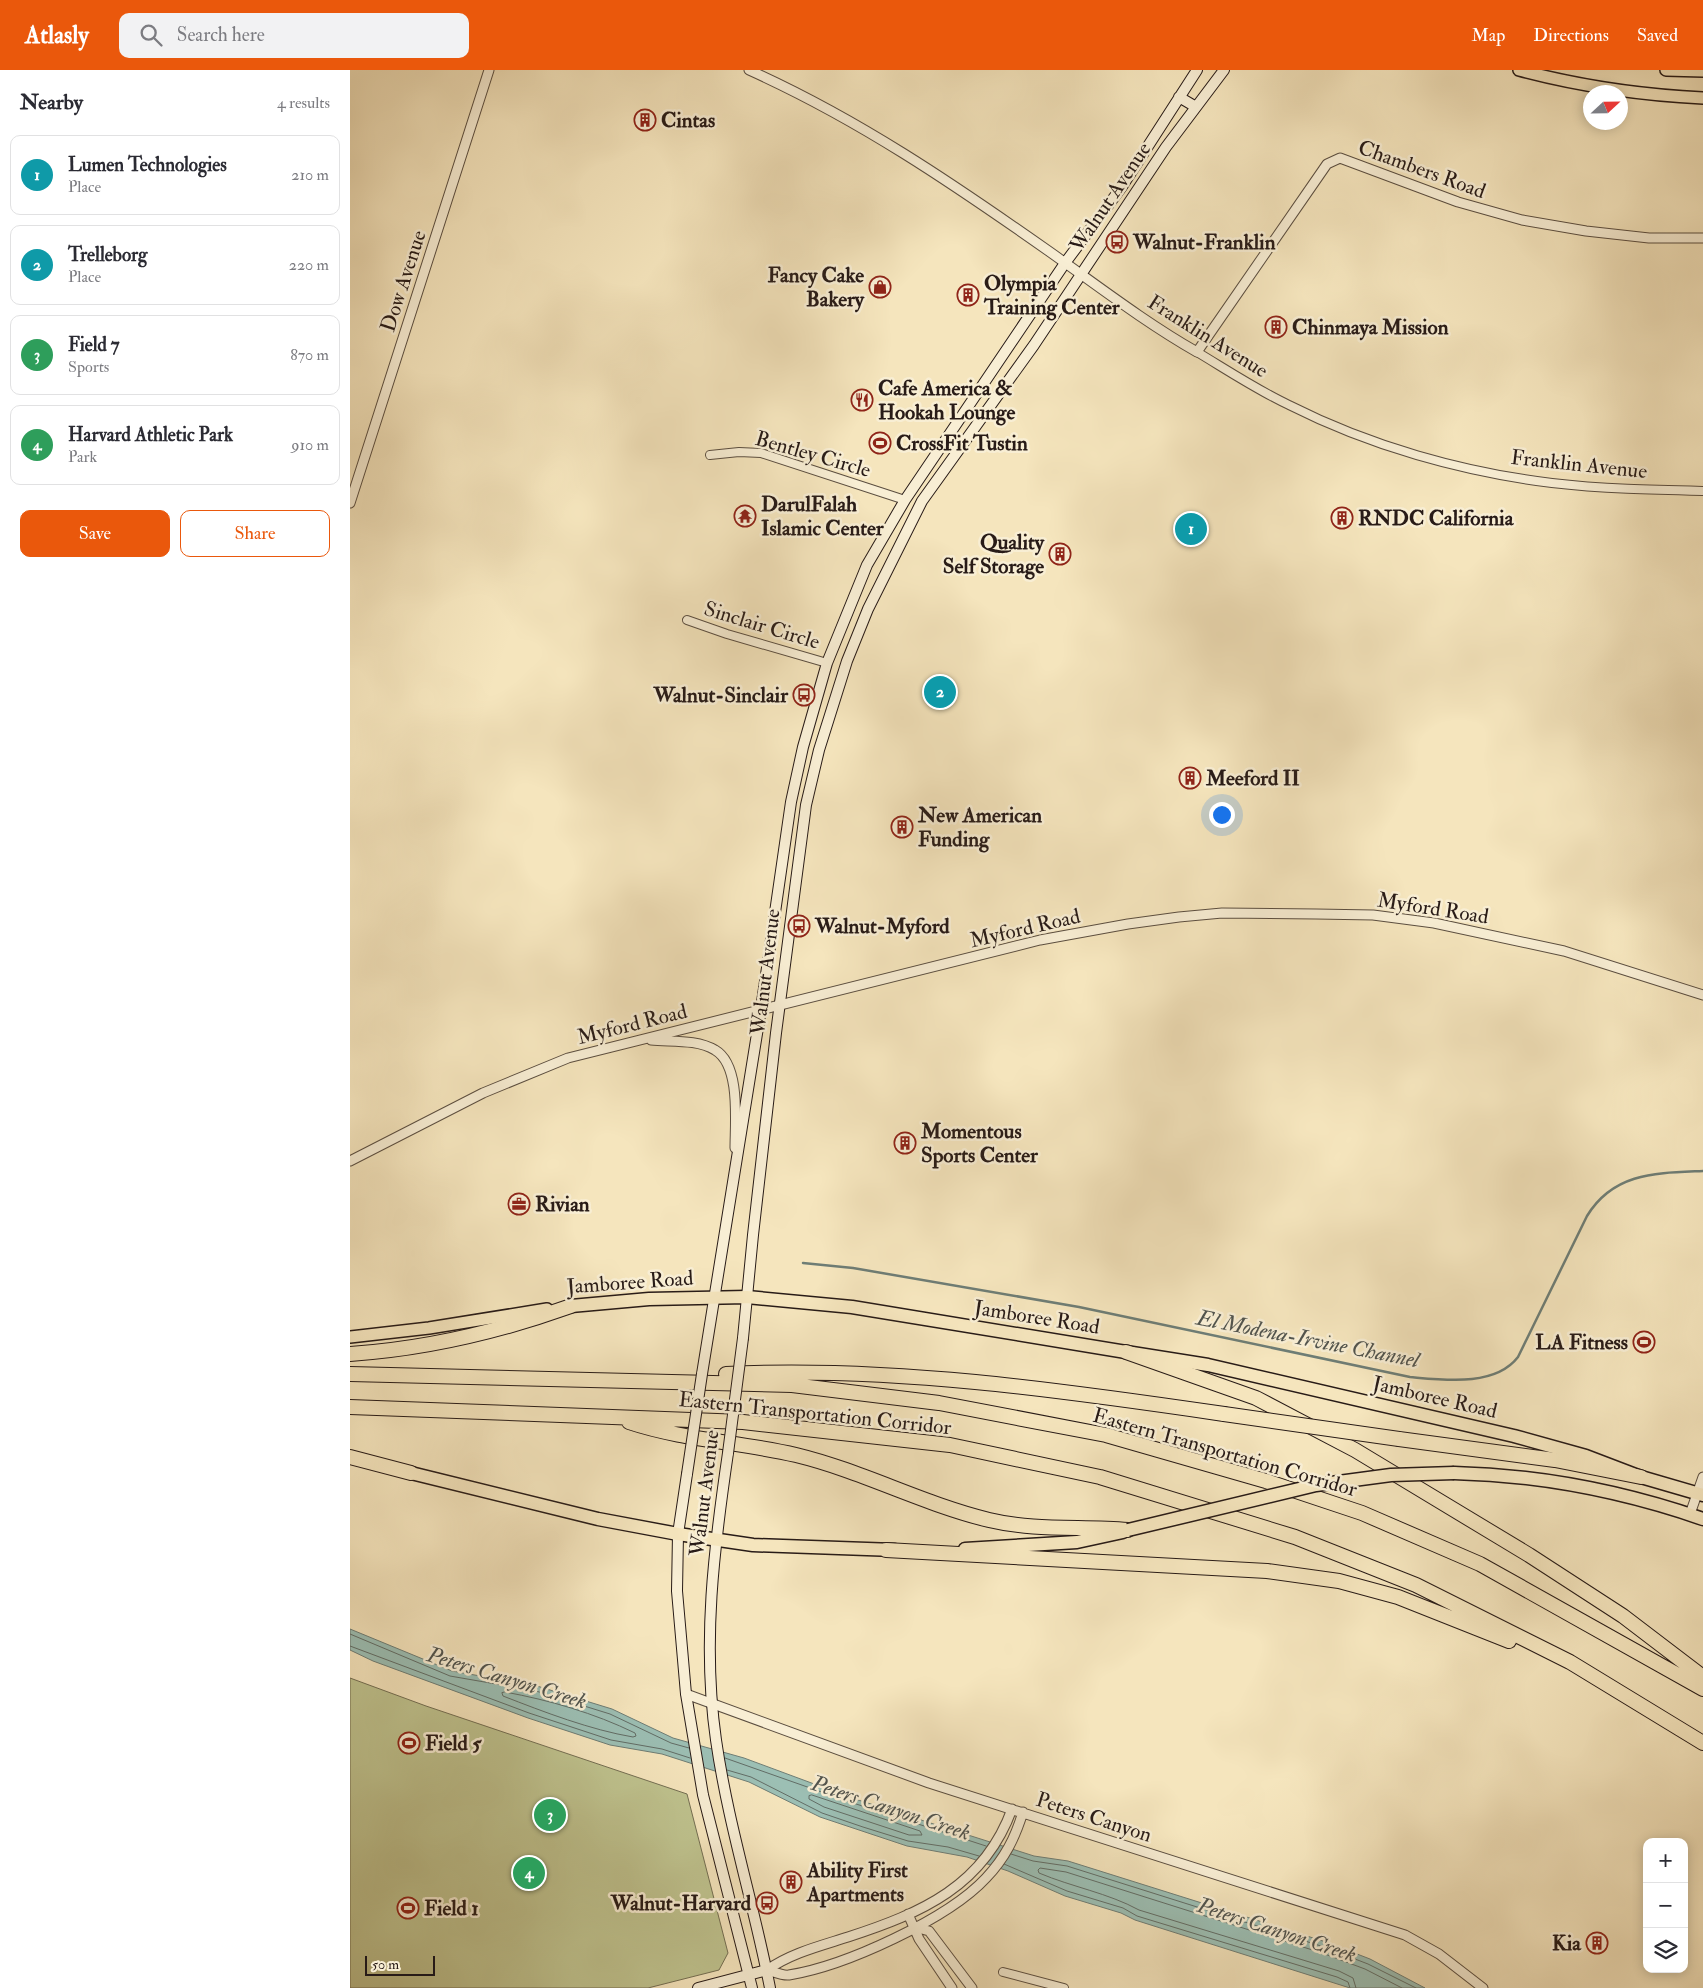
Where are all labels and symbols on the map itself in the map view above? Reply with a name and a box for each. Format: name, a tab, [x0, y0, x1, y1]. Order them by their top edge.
north arrow	[1583, 85, 1628, 130]
place label: Cintas	[661, 107, 715, 134]
building icon: Cintas	[633, 108, 657, 132]
street label: Chambers Road	[1354, 134, 1490, 205]
street label: Walnut Avenue	[1063, 137, 1157, 258]
street label: Dow Avenue	[374, 227, 433, 335]
place label: Walnut-Franklin	[1132, 229, 1276, 256]
bus stop icon: Walnut-Franklin	[1105, 230, 1129, 254]
place label: Fancy Cake Bakery	[767, 262, 865, 313]
place label: Olympia Training Center	[983, 270, 1121, 321]
shop icon: Fancy Cake Bakery	[868, 275, 892, 299]
building icon: Olympia Training Center	[956, 283, 980, 307]
street label: Franklin Avenue	[1142, 289, 1273, 384]
place label: Chinmaya Mission	[1292, 314, 1449, 341]
building icon: Chinmaya Mission	[1264, 315, 1288, 339]
place label: Cafe America & Hookah Lounge	[878, 375, 1015, 426]
restaurant icon: Cafe America & Hookah Lounge	[850, 388, 874, 412]
street label: Bentley Circle	[752, 425, 874, 484]
place label: CrossFit Tustin	[896, 430, 1028, 457]
sports icon: CrossFit Tustin	[868, 431, 892, 455]
street label: Franklin Avenue	[1509, 444, 1649, 485]
place label: DarulFalah Islamic Center	[761, 491, 885, 542]
temple icon: DarulFalah Islamic Center	[733, 504, 757, 528]
place label: RNDC California	[1358, 505, 1515, 532]
building icon: RNDC California	[1330, 506, 1354, 530]
pin: 1	[1175, 510, 1207, 548]
place label: Quality Self Storage	[943, 529, 1045, 580]
building icon: Quality Self Storage	[1048, 542, 1072, 566]
street label: Sinclair Circle	[701, 595, 823, 656]
pin: 2	[924, 673, 956, 711]
place label: Walnut-Sinclair	[652, 682, 789, 709]
bus stop icon: Walnut-Sinclair	[792, 683, 816, 707]
place label: Meeford II	[1205, 765, 1300, 792]
building icon: Meeford II	[1178, 766, 1202, 790]
place label: New American Funding	[917, 802, 1042, 853]
your location	[1209, 802, 1235, 828]
building icon: New American Funding	[890, 815, 914, 839]
street label: Myford Road	[1375, 886, 1491, 931]
street label: Myford Road	[967, 903, 1083, 954]
street label: Walnut Avenue	[744, 907, 787, 1038]
place label: Walnut-Myford	[814, 913, 950, 940]
bus stop icon: Walnut-Myford	[787, 914, 811, 938]
street label: Myford Road	[574, 998, 691, 1051]
place label: Momentous Sports Center	[920, 1118, 1039, 1169]
building icon: Momentous Sports Center	[893, 1131, 917, 1155]
place label: Rivian	[535, 1191, 590, 1218]
office icon: Rivian	[507, 1192, 531, 1216]
street label: Jamboree Road	[565, 1265, 695, 1300]
street label: Jamboree Road	[971, 1294, 1102, 1341]
water label: El Modena-Irvine Channel	[1192, 1303, 1423, 1375]
place label: LA Fitness	[1535, 1329, 1628, 1356]
sports icon: LA Fitness	[1632, 1330, 1656, 1354]
street label: Jamboree Road	[1369, 1370, 1500, 1425]
street label: Eastern Transportation Corridor	[677, 1386, 953, 1441]
street label: Eastern Transportation Corridor	[1089, 1402, 1360, 1503]
street label: Walnut Avenue	[683, 1428, 726, 1559]
water label: Peters Canyon Creek	[422, 1640, 590, 1716]
place label: Field 5	[425, 1730, 482, 1757]
sports icon: Field 5	[397, 1731, 421, 1755]
water label: Peters Canyon Creek	[807, 1769, 974, 1847]
street label: Peters Canyon	[1033, 1786, 1155, 1849]
pin: 3	[534, 1796, 566, 1834]
pin: 4	[513, 1854, 545, 1892]
place label: Ability First Apartments	[806, 1857, 908, 1908]
building icon: Ability First Apartments	[779, 1870, 803, 1894]
place label: Walnut-Harvard	[610, 1890, 752, 1917]
bus stop icon: Walnut-Harvard	[755, 1891, 779, 1915]
water label: Peters Canyon Creek	[1193, 1891, 1360, 1969]
place label: Field 1	[424, 1895, 479, 1922]
sports icon: Field 1	[396, 1896, 420, 1920]
place label: Kia	[1552, 1930, 1582, 1957]
building icon: Kia	[1585, 1931, 1609, 1955]
scale bar	[365, 1953, 435, 1976]

